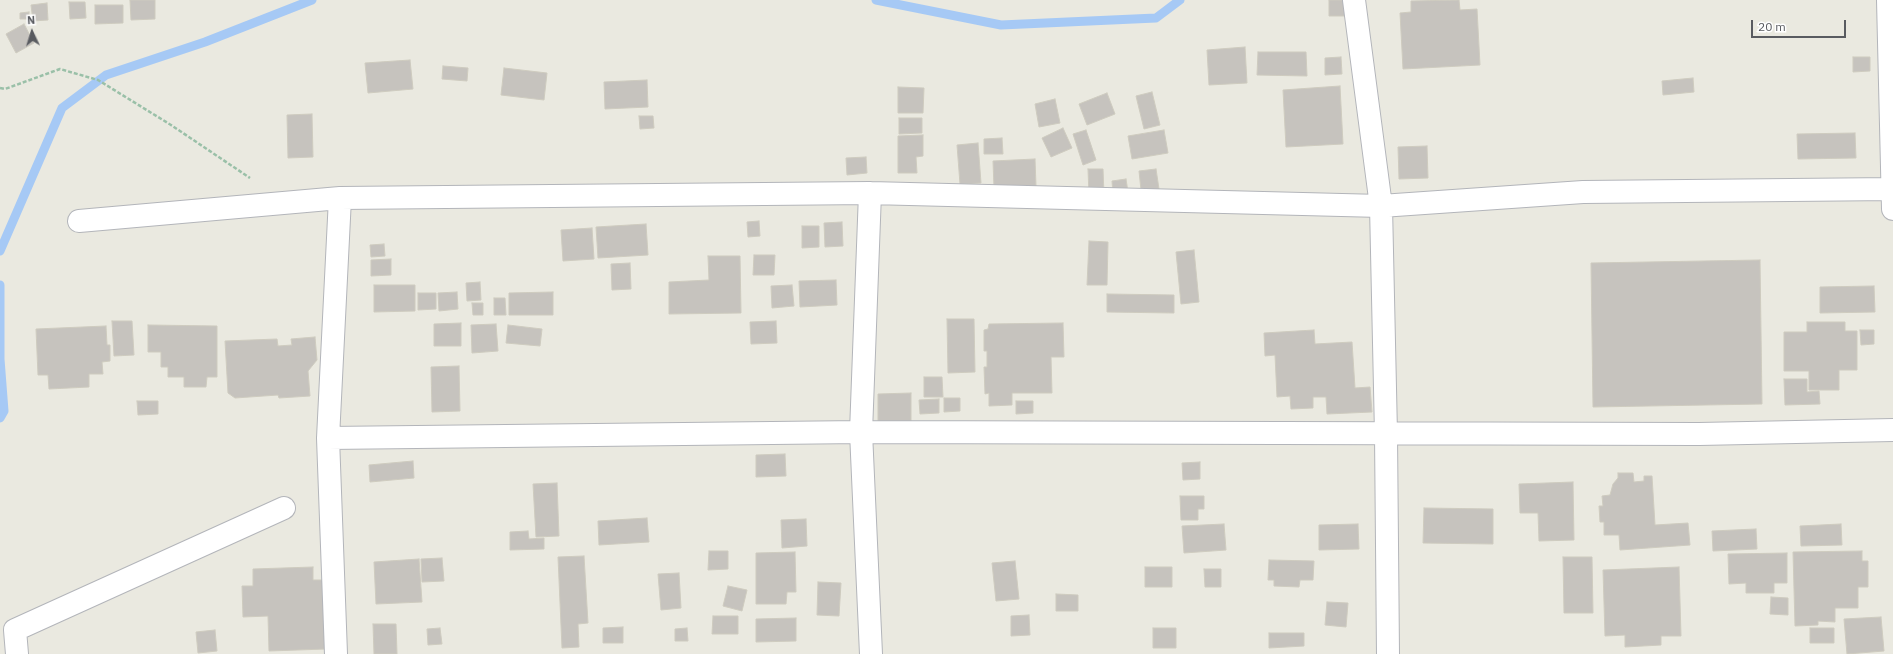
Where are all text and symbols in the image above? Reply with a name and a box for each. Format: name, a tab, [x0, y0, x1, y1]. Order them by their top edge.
north arrow	[12, 12, 52, 52]
scale bar	[1753, 12, 1848, 38]
text: N	[27, 13, 36, 27]
text: 20 m	[1758, 19, 1786, 34]

